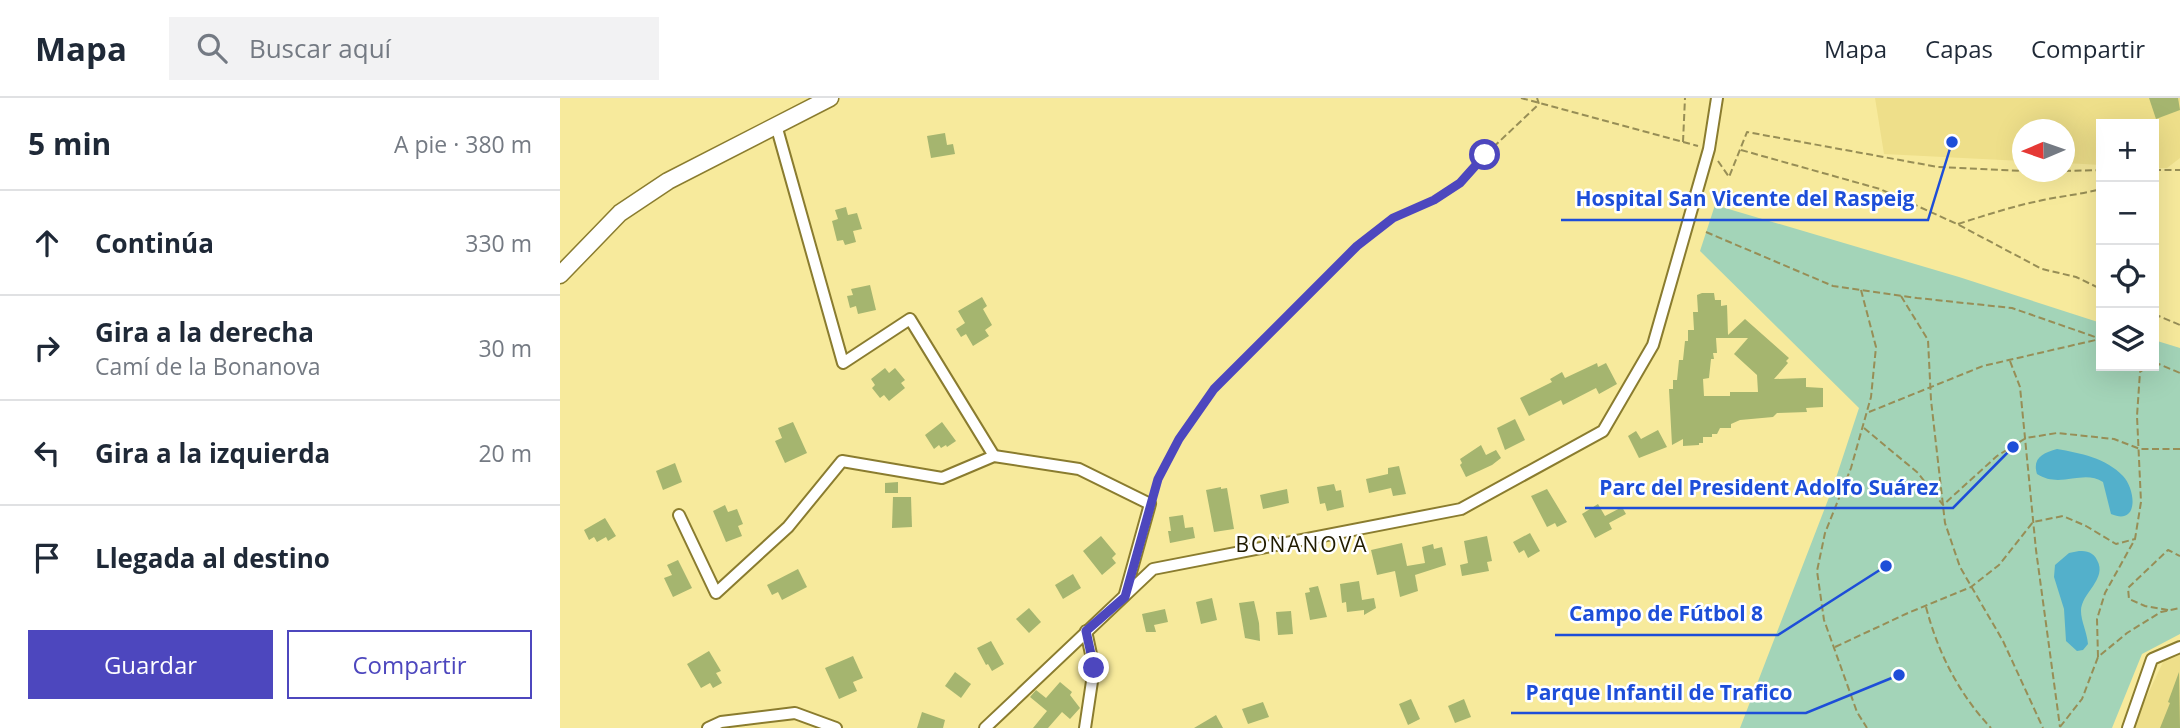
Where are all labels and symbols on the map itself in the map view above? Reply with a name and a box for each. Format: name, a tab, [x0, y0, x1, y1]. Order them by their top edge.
north arrow	[2012, 119, 2075, 182]
route start	[1469, 139, 1500, 170]
callout: Hospital San Vicente del Raspeig	[1561, 178, 1928, 220]
text: Hospital San Vicente del Raspeig	[1576, 184, 1915, 212]
callout: Parc del President Adolfo Suárez	[1585, 466, 1953, 508]
text: Parc del President Adolfo Suárez	[1599, 473, 1939, 501]
district label: BONANOVA	[1236, 530, 1368, 558]
callout: Campo de Fútbol 8	[1555, 593, 1778, 635]
text: Campo de Fútbol 8	[1569, 599, 1763, 627]
route end	[1078, 652, 1109, 683]
callout: Parque Infantil de Trafico	[1511, 671, 1806, 713]
text: Parque Infantil de Trafico	[1526, 678, 1792, 706]

